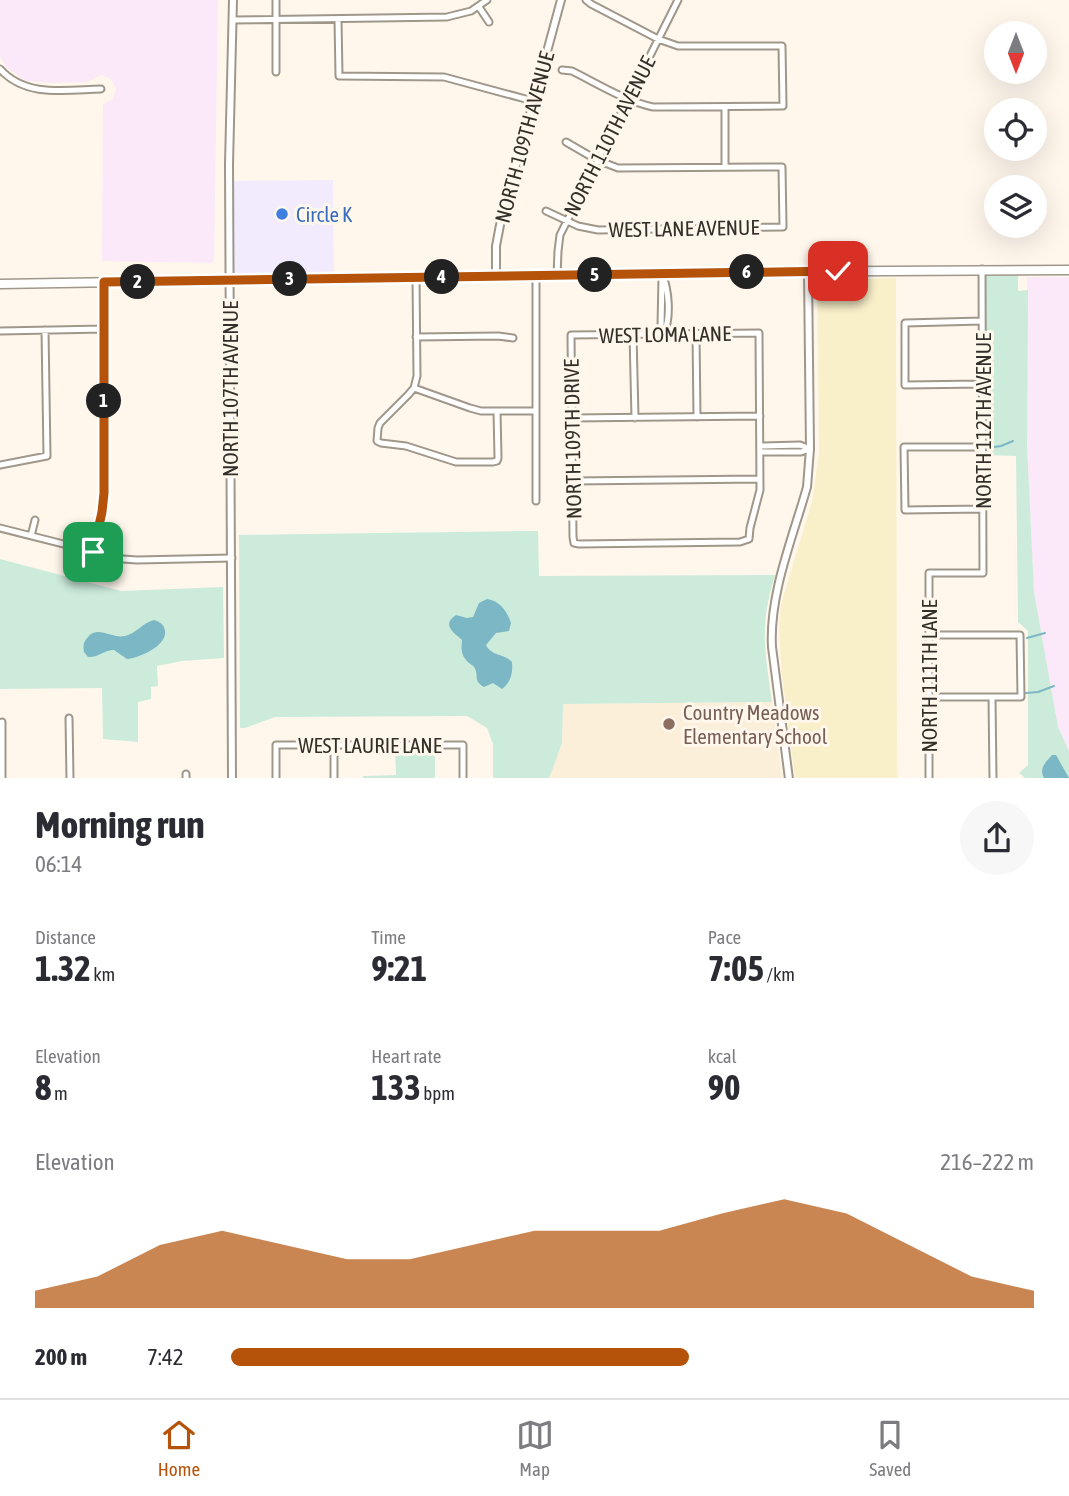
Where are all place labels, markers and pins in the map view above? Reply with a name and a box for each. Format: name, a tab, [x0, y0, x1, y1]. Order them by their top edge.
place label: Circle K	[296, 202, 353, 226]
marker: Circle K	[274, 206, 290, 222]
pin	[808, 241, 868, 301]
pin: 6	[730, 254, 764, 290]
pin: 5	[578, 258, 612, 292]
pin: 4	[424, 260, 460, 294]
pin: 3	[272, 262, 308, 296]
pin: 2	[120, 264, 156, 300]
pin: 1	[86, 384, 122, 418]
pin	[63, 522, 123, 582]
place label: Country Meadows Elementary School	[683, 700, 828, 748]
marker: Country Meadows Elementary School	[661, 716, 677, 732]

